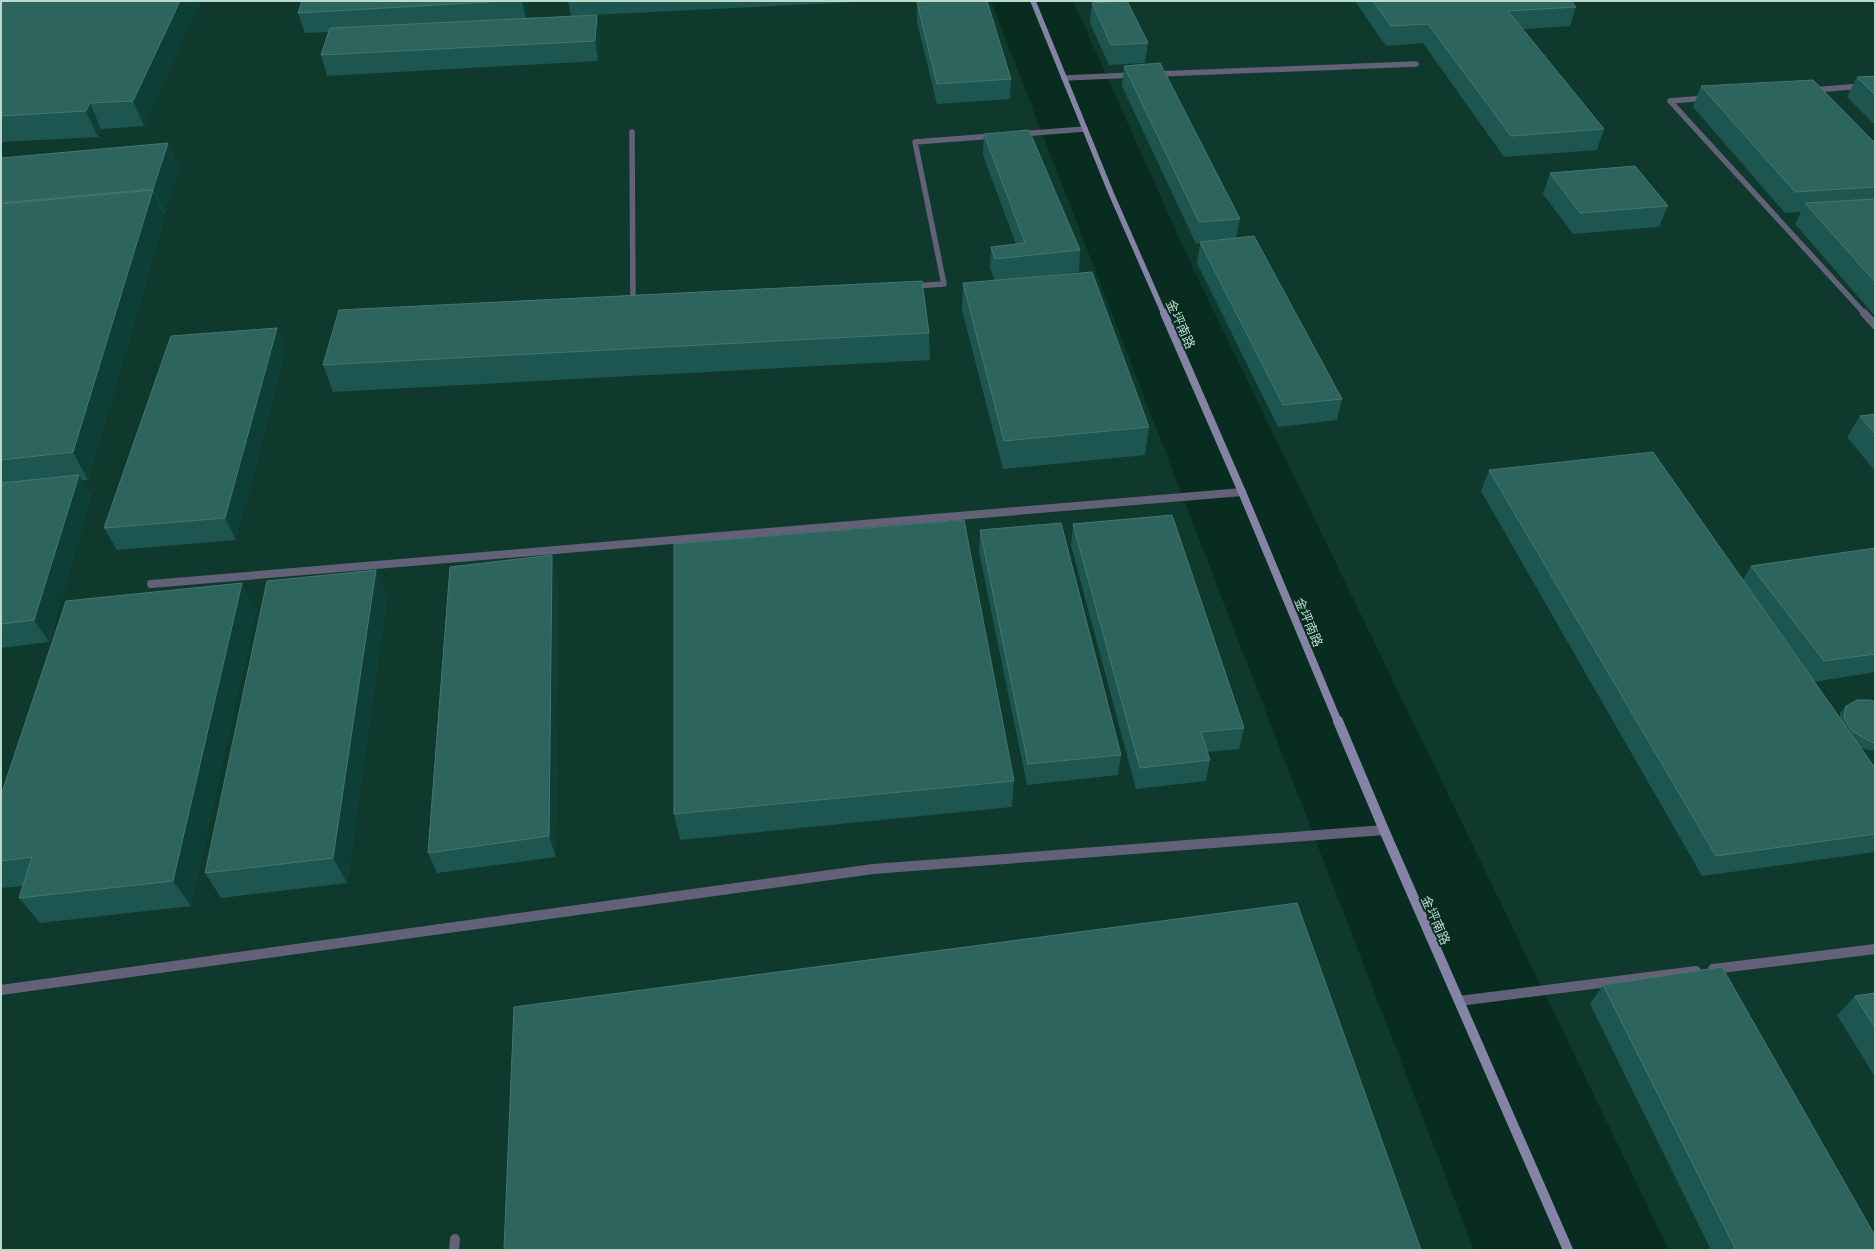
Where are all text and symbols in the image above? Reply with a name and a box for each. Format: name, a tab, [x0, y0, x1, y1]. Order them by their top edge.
street label: 金坪南路	[1162, 297, 1198, 351]
street label: 金坪南路	[1291, 595, 1326, 649]
street label: 金坪南路	[1417, 893, 1453, 947]

